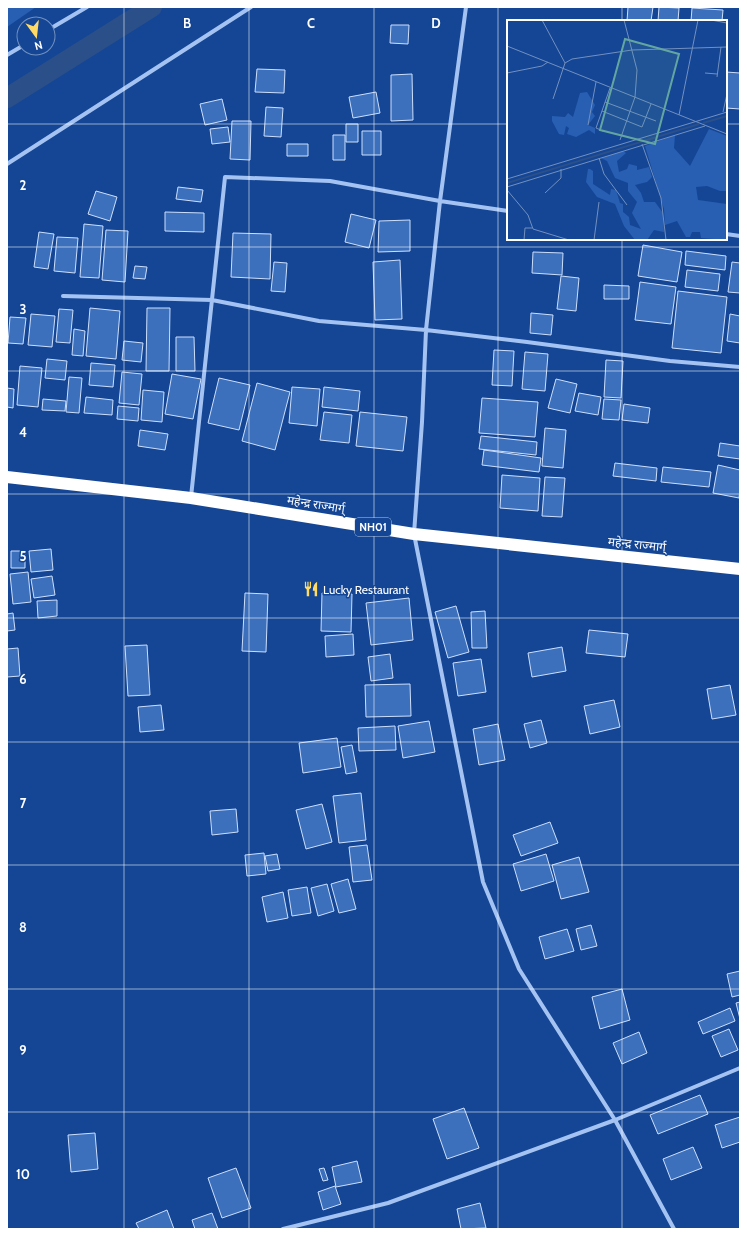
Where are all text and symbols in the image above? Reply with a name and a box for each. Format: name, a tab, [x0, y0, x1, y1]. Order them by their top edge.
text: B	[183, 15, 191, 31]
text: C	[307, 15, 315, 31]
text: D	[431, 15, 441, 31]
north arrow	[16, 16, 56, 56]
inset map	[507, 20, 727, 240]
text: N	[33, 38, 44, 53]
text: 2	[20, 177, 27, 193]
text: 3	[19, 301, 27, 317]
text: 4	[19, 424, 27, 440]
street label: महेन्द्र राज्मार्ग्	[286, 492, 348, 516]
road number: NH01	[355, 518, 391, 536]
street label: महेन्द्र राज्मार्ग्	[607, 533, 669, 555]
text: 5	[20, 548, 27, 564]
restaurant icon: Lucky Restaurant	[302, 580, 320, 598]
place label: Lucky Restaurant	[323, 582, 409, 597]
text: 6	[19, 671, 27, 687]
text: 7	[20, 795, 27, 811]
text: 8	[19, 919, 27, 935]
text: 9	[19, 1042, 27, 1058]
text: 10	[16, 1166, 30, 1182]

